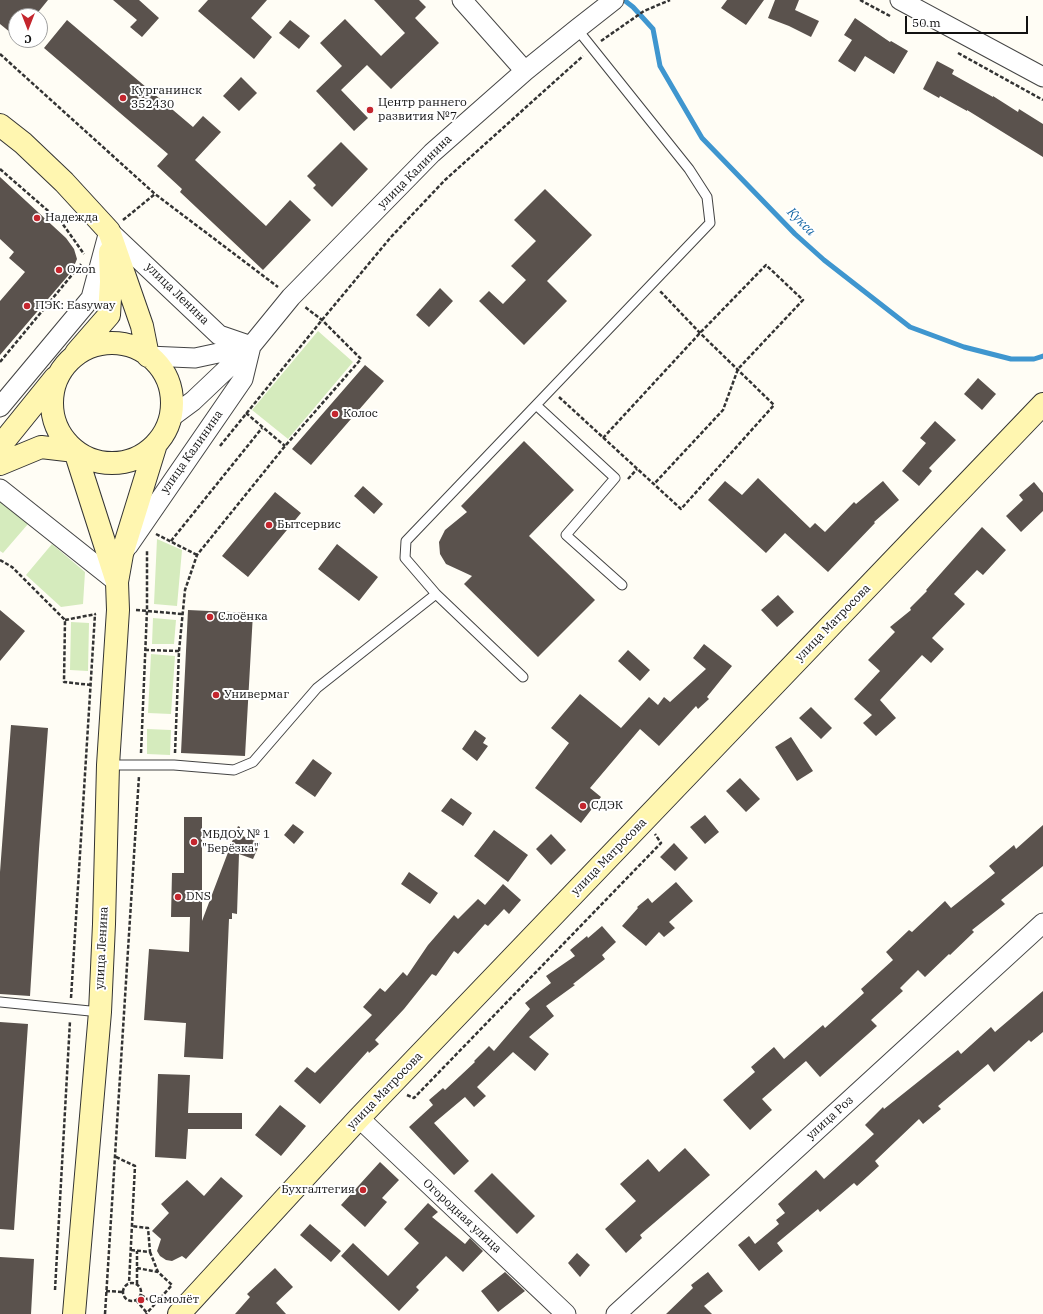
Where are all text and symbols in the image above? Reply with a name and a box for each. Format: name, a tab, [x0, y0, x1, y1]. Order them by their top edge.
north arrow	[8, 8, 48, 48]
scale bar	[907, 8, 1030, 34]
text: 50 m	[912, 15, 941, 30]
text: С	[24, 32, 32, 46]
place label: Курганинск 352430	[131, 84, 202, 112]
marker: Курганинск 352430	[118, 93, 128, 103]
place label: Центр раннего развития №7	[378, 96, 467, 124]
marker: Центр раннего развития №7	[365, 105, 375, 115]
street label: улица Калинина	[375, 132, 455, 212]
water label: Кукса	[784, 205, 818, 239]
place label: Надежда	[45, 211, 98, 225]
marker: Надежда	[32, 213, 42, 223]
street label: улица Ленина	[142, 260, 212, 328]
place label: Ozon	[67, 263, 96, 277]
marker: Ozon	[54, 265, 64, 275]
place label: ПЭК: Easyway	[35, 299, 115, 313]
marker: ПЭК: Easyway	[22, 301, 32, 311]
place label: Колос	[343, 407, 378, 421]
street label: улица Калинина	[158, 408, 226, 496]
marker: Колос	[330, 409, 340, 419]
place label: Бытсервис	[277, 518, 341, 532]
marker: Бытсервис	[264, 520, 274, 530]
street label: улица Матросова	[792, 581, 874, 665]
place label: Слоёнка	[218, 610, 268, 624]
marker: Слоёнка	[205, 612, 215, 622]
place label: Универмаг	[224, 688, 289, 702]
marker: Универмаг	[211, 690, 221, 700]
place label: СДЭК	[591, 799, 623, 813]
marker: СДЭК	[578, 801, 588, 811]
street label: улица Матросова	[568, 815, 650, 899]
place label: МБДОУ № 1 "Берёзка"	[202, 828, 270, 856]
marker: МБДОУ № 1 "Берёзка"	[189, 837, 199, 847]
place label: DNS	[186, 890, 211, 904]
marker: DNS	[173, 892, 183, 902]
street label: улица Ленина	[93, 906, 111, 990]
street label: улица Матросова	[344, 1049, 426, 1133]
street label: улица Роз	[803, 1093, 857, 1143]
street label: Огородная улица	[420, 1176, 504, 1256]
place label: Бухгалтегия	[281, 1183, 355, 1197]
marker: Бухгалтегия	[358, 1185, 368, 1195]
place label: Самолёт	[149, 1293, 199, 1307]
marker: Самолёт	[136, 1295, 146, 1305]

